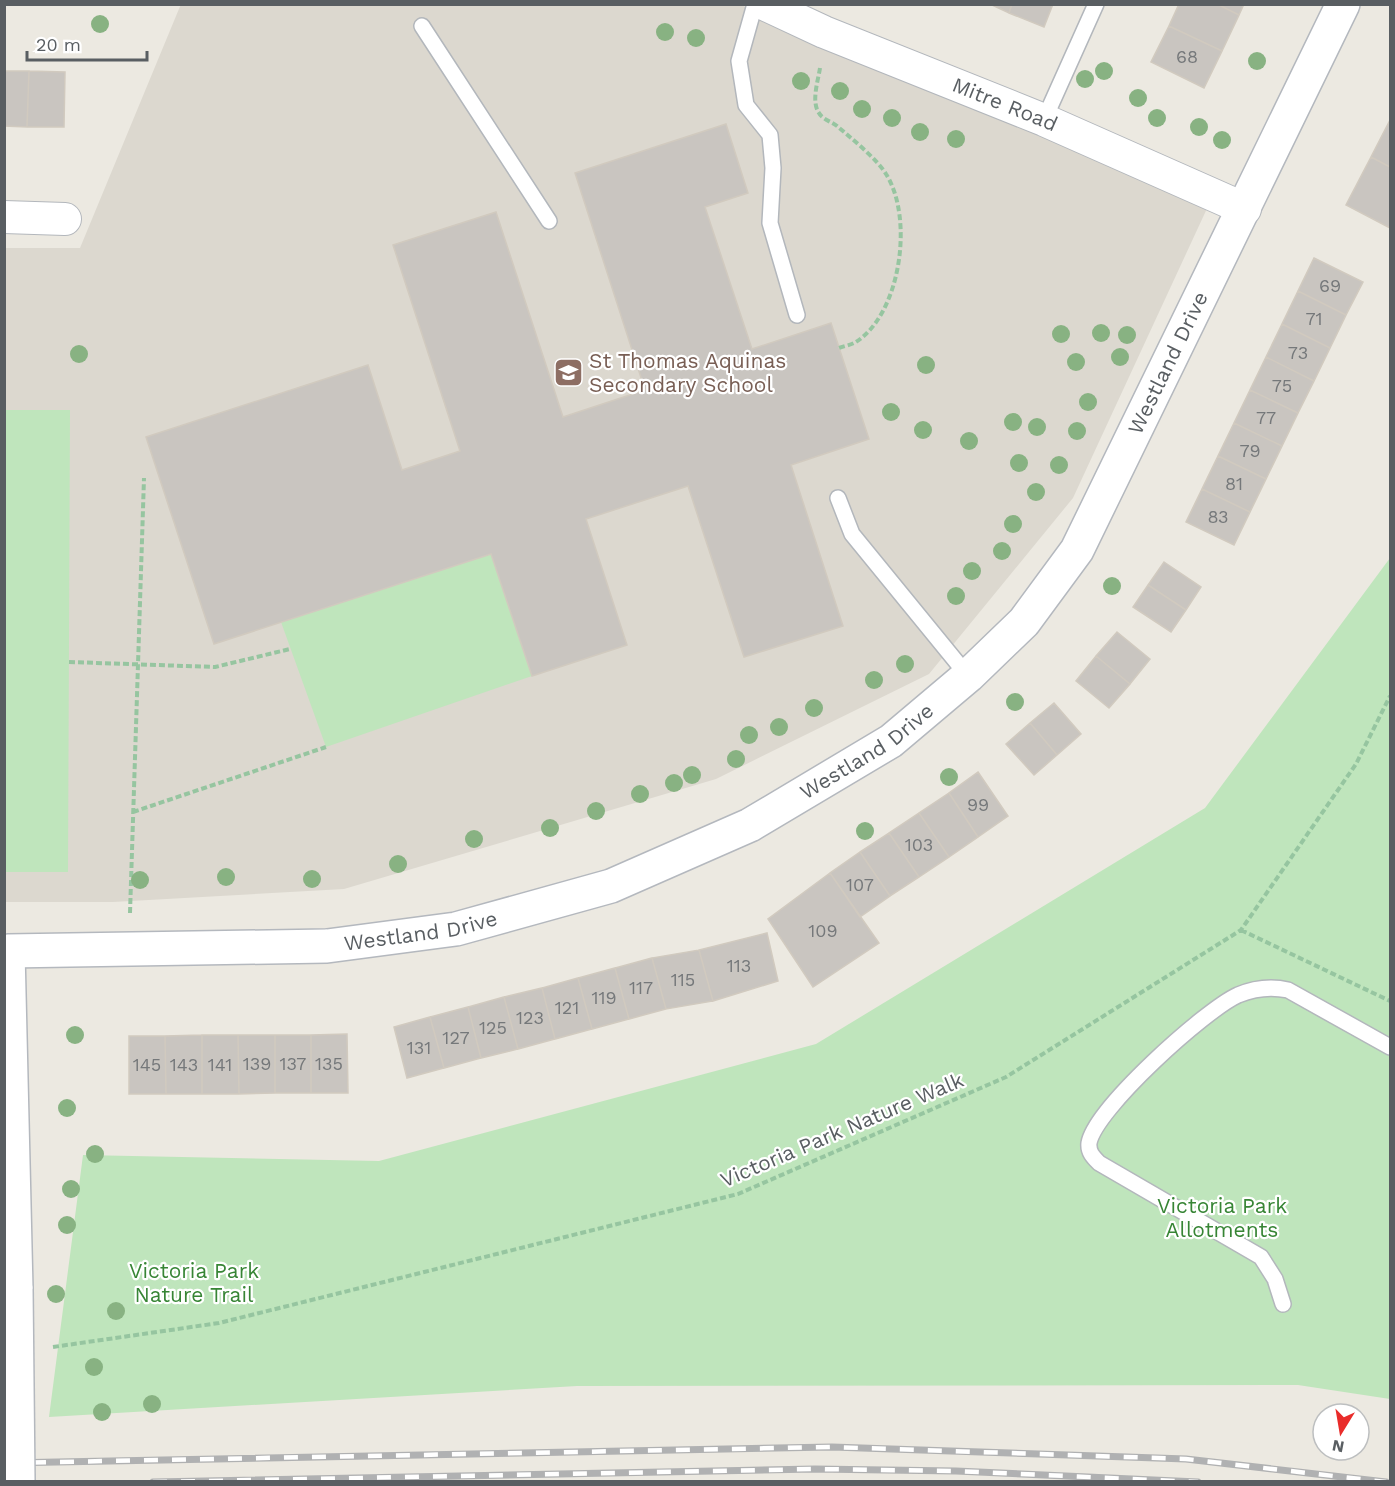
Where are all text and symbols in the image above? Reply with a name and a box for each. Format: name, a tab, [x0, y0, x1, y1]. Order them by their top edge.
scale bar	[27, 24, 147, 62]
text: 20 m	[36, 34, 81, 55]
house number: 68	[1176, 46, 1198, 67]
street label: Mitre Road	[949, 72, 1062, 136]
house number: 69	[1319, 275, 1341, 296]
street label: Westland Drive	[1122, 287, 1213, 438]
house number: 71	[1305, 308, 1323, 329]
house number: 73	[1288, 342, 1308, 363]
place label: St Thomas Aquinas Secondary School	[589, 348, 786, 397]
school or university icon: St Thomas Aquinas Secondary School	[552, 357, 584, 389]
house number: 75	[1272, 375, 1292, 396]
house number: 77	[1256, 407, 1276, 428]
house number: 79	[1239, 440, 1261, 461]
house number: 81	[1225, 473, 1243, 494]
house number: 83	[1207, 506, 1229, 527]
street label: Westland Drive	[795, 698, 938, 804]
house number: 99	[967, 794, 989, 815]
house number: 103	[905, 834, 933, 855]
house number: 107	[846, 874, 874, 895]
street label: Westland Drive	[342, 905, 500, 956]
house number: 109	[808, 920, 838, 941]
house number: 113	[727, 955, 751, 976]
house number: 115	[671, 969, 695, 990]
house number: 117	[629, 977, 653, 998]
house number: 119	[591, 987, 617, 1008]
house number: 121	[555, 997, 579, 1018]
house number: 123	[516, 1007, 544, 1028]
house number: 125	[479, 1017, 507, 1038]
house number: 127	[442, 1027, 470, 1048]
house number: 131	[407, 1037, 431, 1058]
house number: 139	[243, 1053, 271, 1074]
house number: 137	[280, 1053, 306, 1074]
house number: 135	[315, 1053, 343, 1074]
house number: 145	[133, 1054, 161, 1075]
house number: 143	[170, 1054, 198, 1075]
house number: 141	[208, 1054, 232, 1075]
street label: Victoria Park Nature Walk	[716, 1067, 967, 1192]
park label: Victoria Park Allotments	[1157, 1193, 1287, 1242]
park label: Victoria Park Nature Trail	[129, 1258, 259, 1307]
north arrow	[1311, 1402, 1371, 1462]
text: N	[1331, 1436, 1346, 1457]

